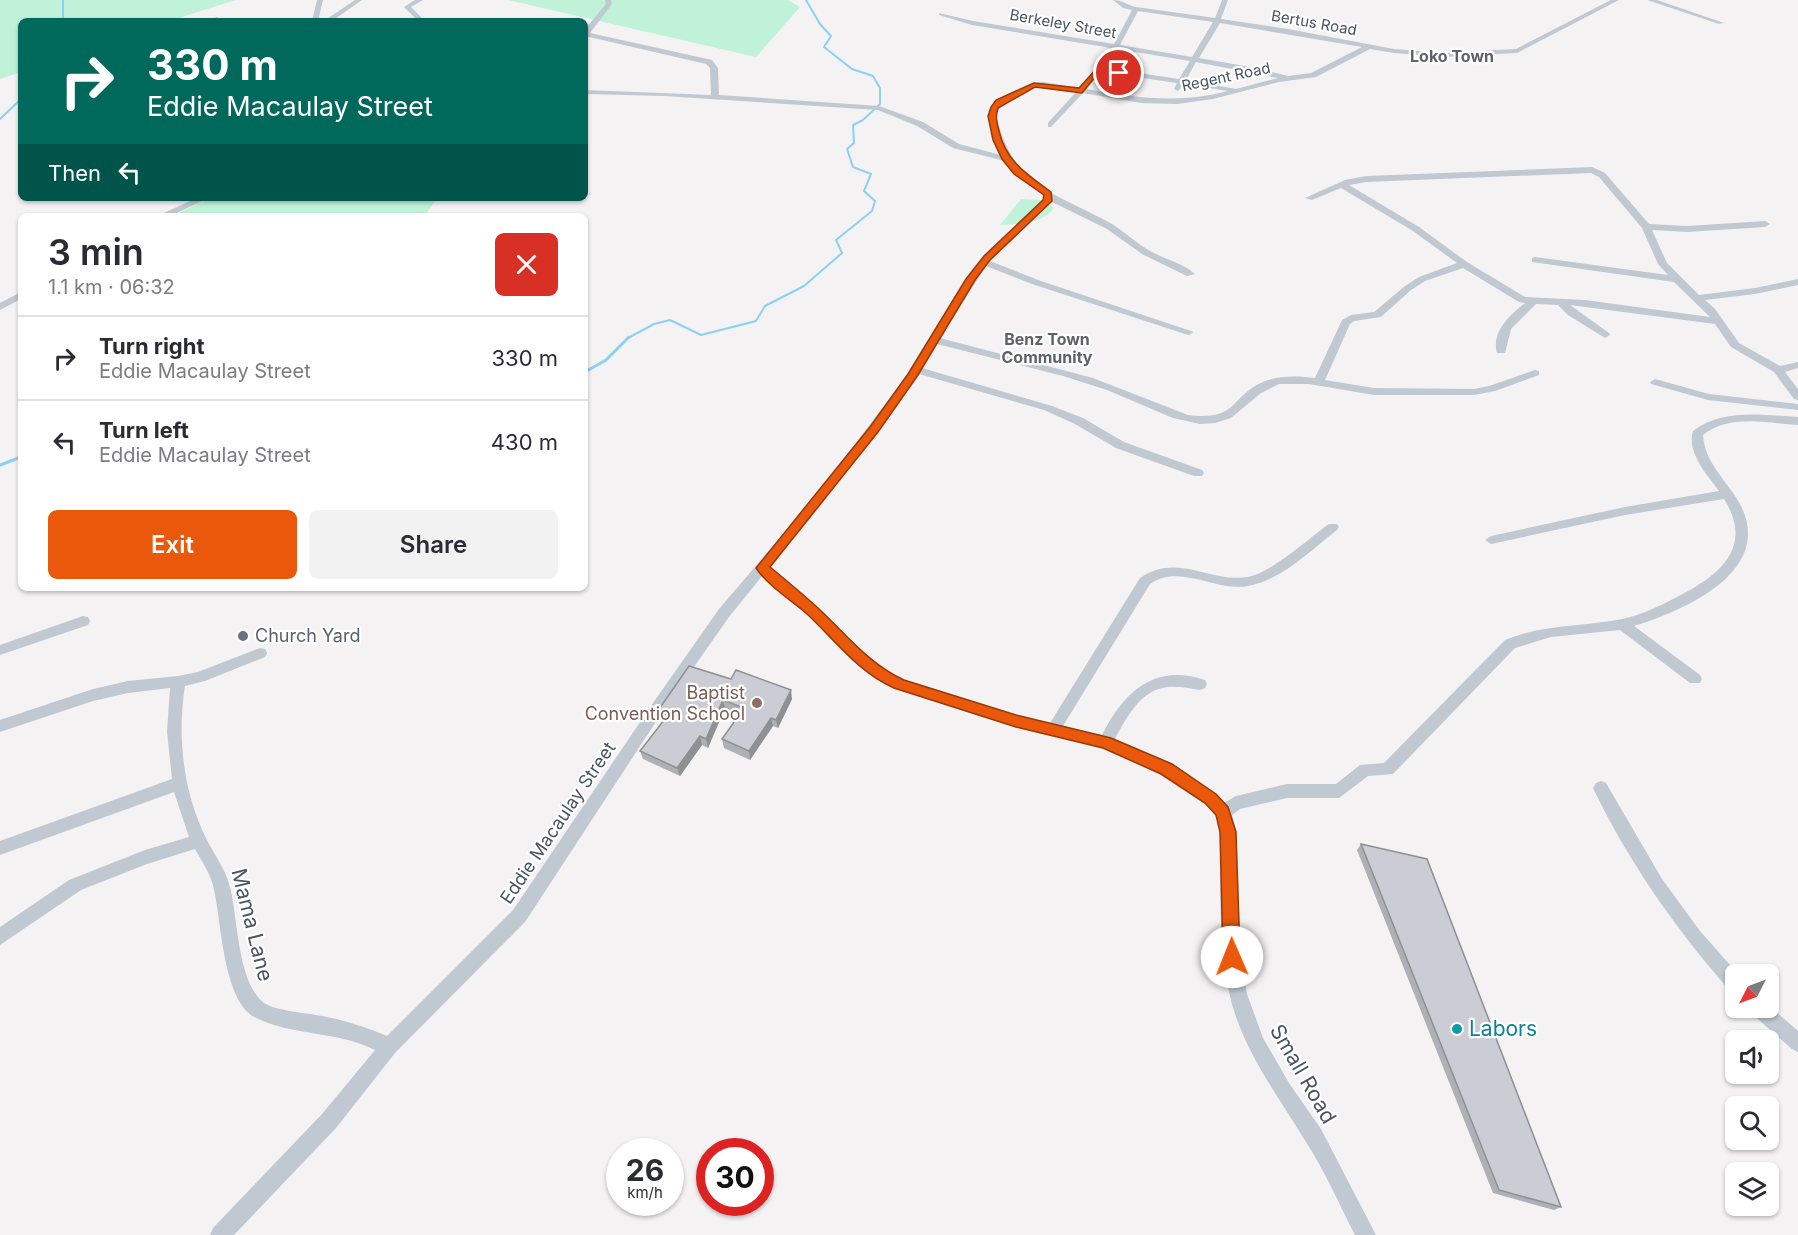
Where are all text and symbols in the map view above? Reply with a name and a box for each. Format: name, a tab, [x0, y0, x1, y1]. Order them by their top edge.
street label: Berkeley Street	[1008, 5, 1118, 42]
street label: Bertus Road	[1270, 6, 1358, 39]
text: 330 m	[147, 39, 278, 90]
icon: right	[48, 42, 126, 120]
district label: Loko Town	[1410, 46, 1494, 66]
pin	[1093, 47, 1144, 98]
icon: arrive	[1102, 56, 1135, 89]
street label: Regent Road	[1180, 58, 1272, 95]
text: Eddie Macaulay Street	[147, 90, 433, 123]
icon: left	[113, 156, 146, 189]
text: Then	[48, 160, 101, 186]
text: 3 min	[48, 230, 144, 274]
button: close	[495, 233, 558, 296]
text: 1.1 km · 06:32	[48, 275, 175, 299]
district label: Benz Town Community	[1002, 329, 1093, 367]
text: Turn right	[99, 333, 205, 359]
icon: right	[48, 342, 81, 375]
text: 330 m	[491, 345, 558, 371]
text: Eddie Macaulay Street	[99, 359, 311, 383]
text: Turn left	[99, 417, 189, 443]
icon: left	[48, 426, 81, 459]
text: 430 m	[491, 429, 558, 455]
text: Eddie Macaulay Street	[99, 443, 311, 467]
button: Exit	[48, 510, 297, 579]
button: Share	[309, 510, 558, 579]
place label: Church Yard	[255, 625, 360, 646]
marker: Church Yard	[236, 629, 250, 643]
place label: Baptist Convention School	[585, 682, 745, 724]
marker: Baptist Convention School	[750, 696, 764, 710]
street label: Eddie Macaulay Street	[496, 738, 620, 908]
street label: Mama Lane	[226, 866, 279, 984]
position arrow	[1200, 925, 1264, 989]
north arrow	[1725, 964, 1779, 1018]
map controls	[1725, 964, 1779, 1216]
place label: Labors	[1469, 1016, 1537, 1041]
street label: Small Road	[1265, 1020, 1342, 1128]
marker: Labors	[1450, 1022, 1464, 1036]
button: sound	[1725, 1030, 1779, 1084]
button: search	[1725, 1096, 1779, 1150]
speed limit sign: 30	[696, 1138, 774, 1216]
text: 26	[626, 1152, 664, 1188]
button: layers	[1725, 1162, 1779, 1216]
text: km/h	[627, 1183, 663, 1202]

